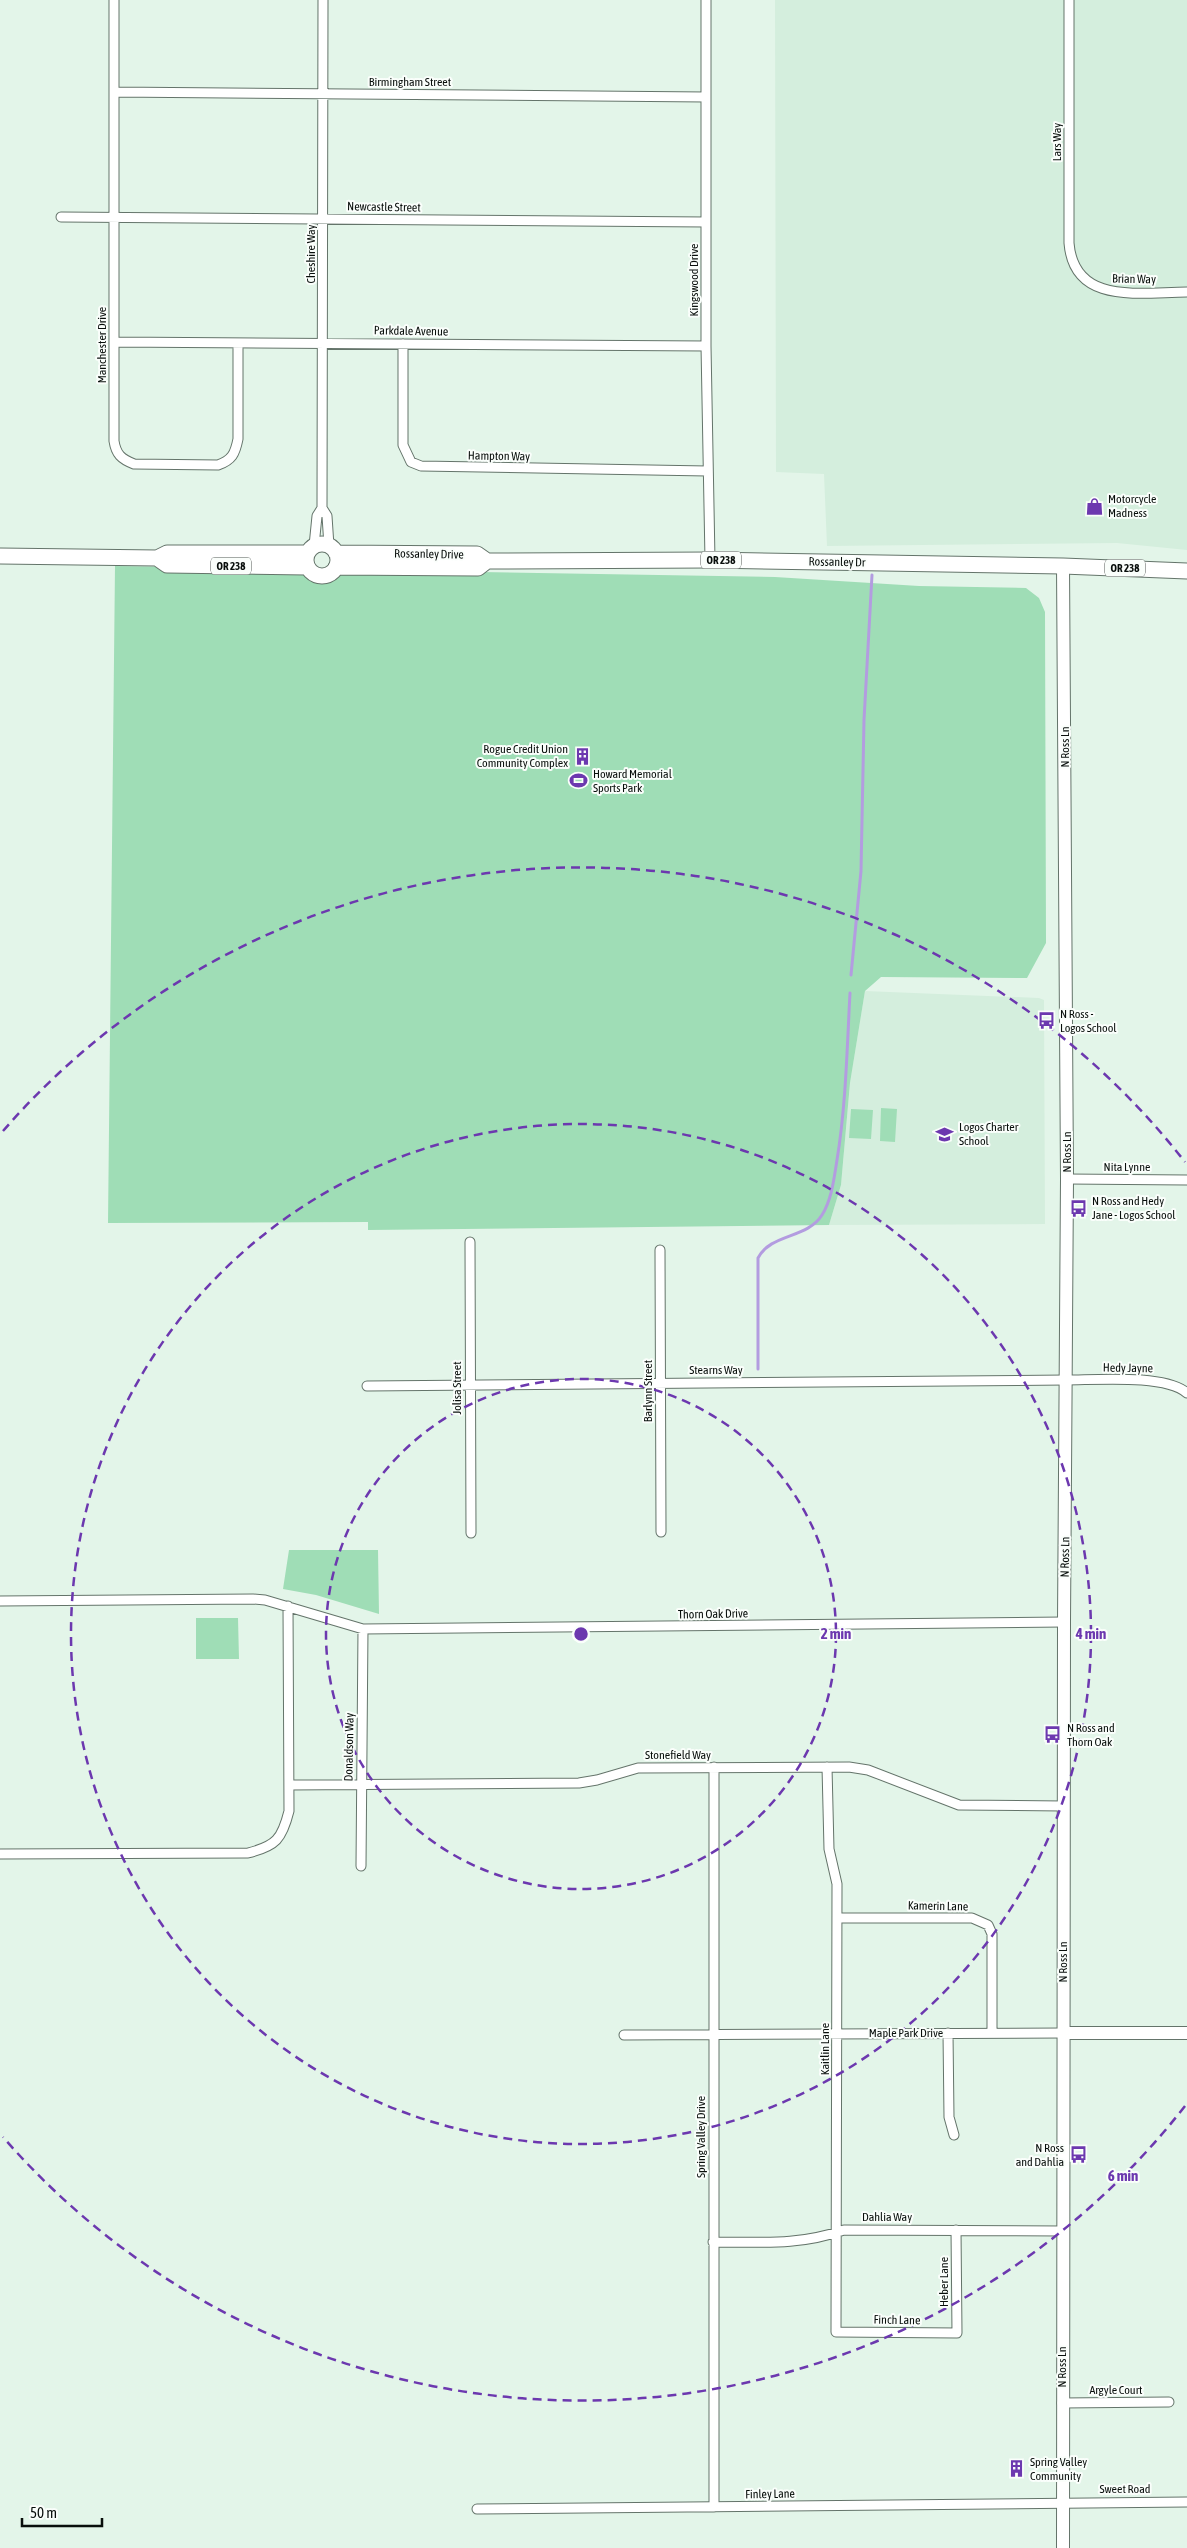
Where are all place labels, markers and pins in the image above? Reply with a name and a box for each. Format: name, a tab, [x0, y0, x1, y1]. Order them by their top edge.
place label: Motorcycle Madness	[1108, 492, 1156, 520]
shop icon: Motorcycle Madness	[1084, 496, 1104, 516]
place label: Rogue Credit Union Community Complex	[477, 742, 568, 770]
building icon: Rogue Credit Union Community Complex	[572, 746, 592, 766]
place label: Howard Memorial Sports Park	[593, 767, 673, 795]
sports icon: Howard Memorial Sports Park	[569, 771, 589, 791]
place label: N Ross - Logos School	[1060, 1007, 1117, 1035]
bus stop icon: N Ross - Logos School	[1036, 1011, 1056, 1031]
place label: Logos Charter School	[959, 1120, 1019, 1148]
school or university icon: Logos Charter School	[935, 1124, 955, 1144]
place label: N Ross and Hedy Jane - Logos School	[1092, 1194, 1176, 1222]
bus stop icon: N Ross and Hedy Jane - Logos School	[1068, 1198, 1088, 1218]
centre of rings	[572, 1625, 590, 1643]
place label: N Ross and Thorn Oak	[1067, 1721, 1115, 1749]
bus stop icon: N Ross and Thorn Oak	[1043, 1725, 1063, 1745]
place label: N Ross and Dahlia	[1016, 2141, 1064, 2169]
bus stop icon: N Ross and Dahlia	[1068, 2145, 1088, 2165]
place label: Spring Valley Community	[1030, 2455, 1087, 2483]
building icon: Spring Valley Community	[1006, 2459, 1026, 2479]

